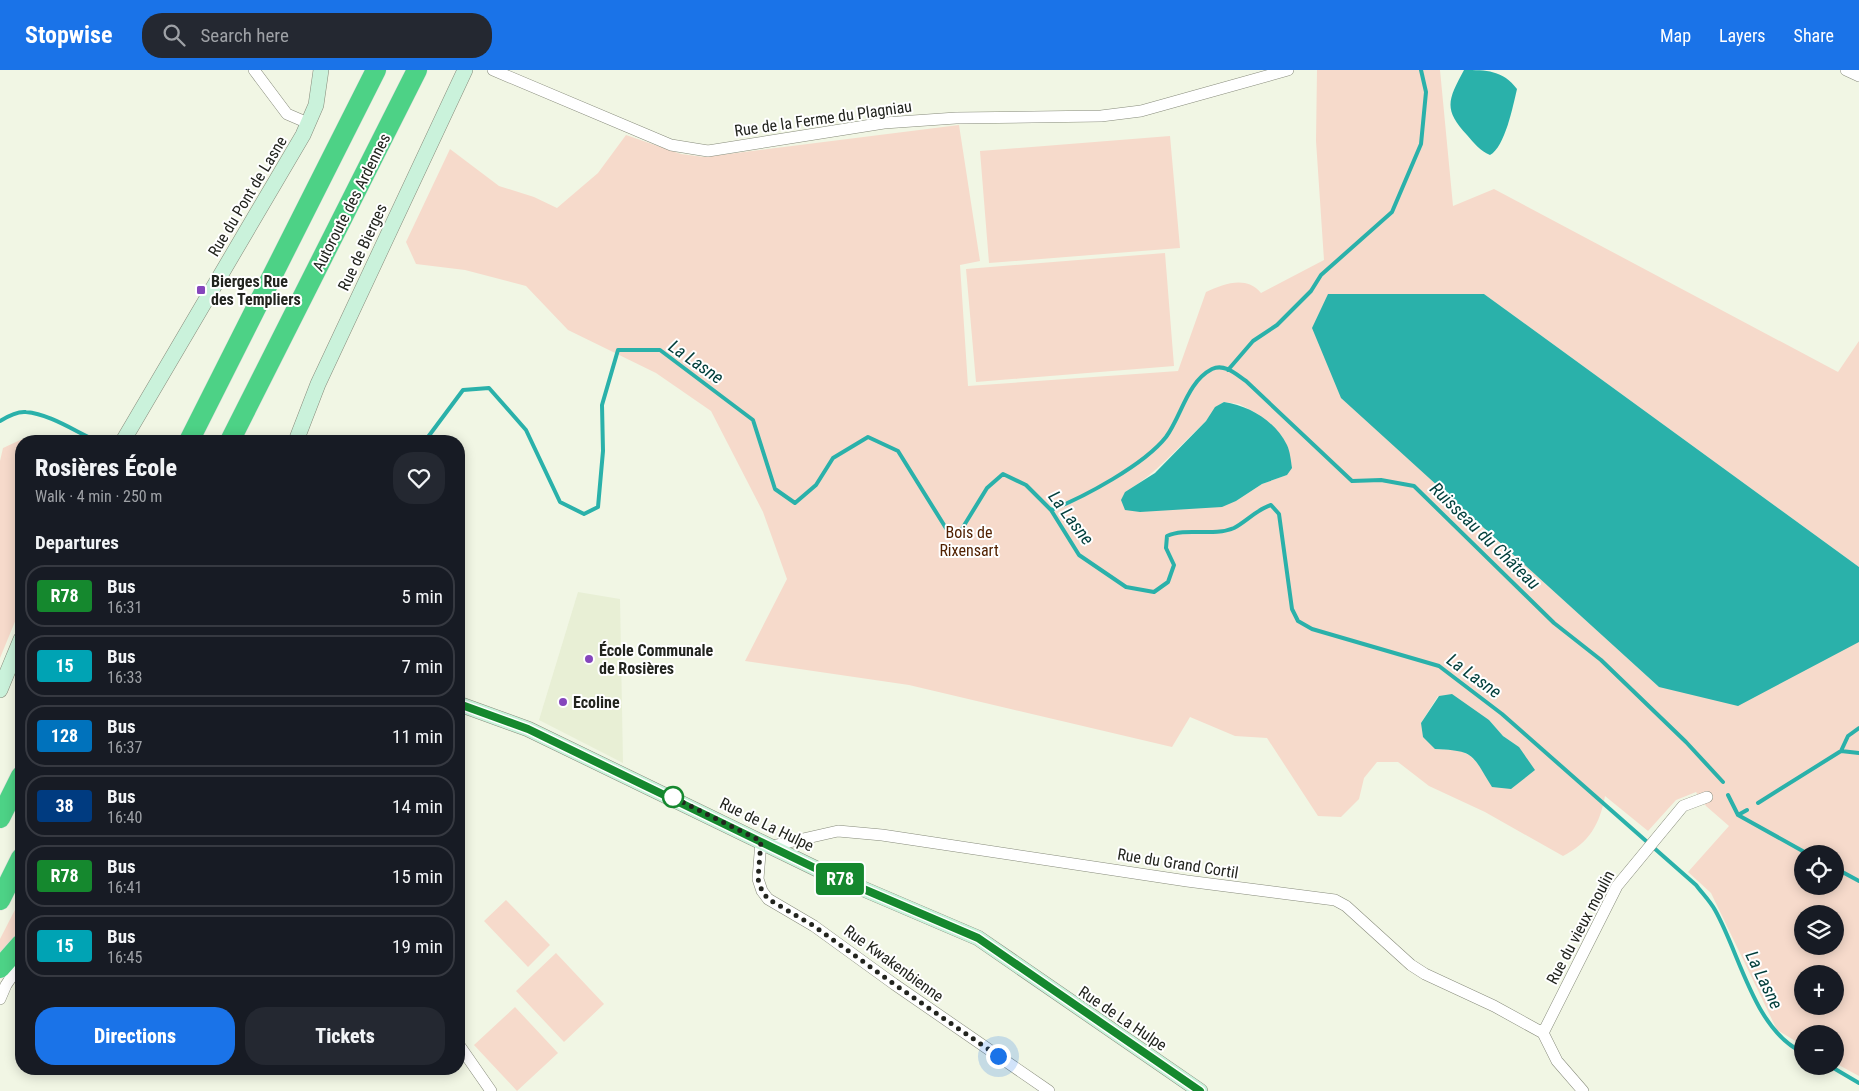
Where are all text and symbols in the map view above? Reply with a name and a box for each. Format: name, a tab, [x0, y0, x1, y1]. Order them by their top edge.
search box	[142, 13, 492, 58]
text: Stopwise	[25, 21, 112, 49]
icon: search	[160, 21, 188, 49]
text: Search here	[200, 24, 289, 47]
text: Map	[1660, 25, 1691, 46]
text: Layers	[1719, 25, 1766, 46]
text: Share	[1794, 25, 1834, 46]
street label: Rue de la Ferme du Plagniau	[733, 97, 913, 140]
street label: Autoroute des Ardennes	[308, 130, 394, 274]
street label: Rue du Pont de Lasne	[204, 133, 291, 260]
street label: Rue de Bierges	[334, 201, 391, 294]
place label: Bierges Rue des Templiers	[211, 272, 301, 309]
marker: Bierges Rue des Templiers	[195, 284, 207, 296]
water label: La Lasne	[665, 335, 728, 388]
button: heart	[393, 452, 445, 504]
text: Rosières École	[35, 454, 177, 482]
water label: Ruisseau du Château	[1426, 478, 1545, 594]
text: Walk · 4 min · 250 m	[35, 487, 162, 506]
water label: La Lasne	[1044, 487, 1098, 549]
park label: Bois de Rixensart	[939, 523, 999, 560]
text: Departures	[35, 531, 119, 554]
text: Bus	[107, 575, 136, 598]
text: R78	[50, 585, 79, 606]
text: 5 min	[401, 585, 443, 608]
text: 16:31	[107, 598, 142, 617]
place label: École Communale de Rosières	[599, 641, 714, 678]
text: Bus	[107, 645, 136, 668]
water label: La Lasne	[1443, 649, 1506, 702]
marker: École Communale de Rosières	[583, 653, 595, 665]
text: 15	[55, 655, 74, 676]
text: 7 min	[401, 655, 443, 678]
text: 16:33	[107, 668, 142, 687]
place label: Ecoline	[573, 693, 620, 712]
marker: Ecoline	[557, 696, 569, 708]
text: Bus	[107, 715, 136, 738]
text: 128	[51, 725, 78, 746]
text: 11 min	[392, 725, 443, 748]
text: 16:37	[107, 738, 142, 757]
text: Bus	[107, 785, 136, 808]
unlabelled marker	[662, 786, 684, 808]
street label: Rue de La Hulpe	[717, 794, 817, 855]
text: 38	[55, 795, 74, 816]
text: 14 min	[392, 795, 443, 818]
text: 16:40	[107, 808, 142, 827]
street label: Rue du Grand Cortil	[1116, 845, 1240, 882]
map controls	[1794, 845, 1844, 1075]
button: locate	[1794, 845, 1844, 895]
text: Bus	[107, 855, 136, 878]
line badge: R78	[811, 863, 869, 895]
text: R78	[50, 865, 79, 886]
text: 15 min	[392, 865, 443, 888]
street label: Rue du vieux moulin	[1542, 867, 1618, 987]
text: R78	[826, 868, 854, 889]
text: 16:41	[107, 878, 142, 897]
button: layers	[1794, 905, 1844, 955]
street label: Rue Kwakenbienne	[840, 921, 947, 1006]
text: Bus	[107, 925, 136, 948]
text: 15	[55, 935, 74, 956]
text: 19 min	[392, 935, 443, 958]
water label: La Lasne	[1741, 947, 1787, 1012]
text: 16:45	[107, 948, 142, 967]
button: +	[1794, 965, 1844, 1015]
street label: Rue de La Hulpe	[1075, 982, 1170, 1055]
button: Directions	[35, 1007, 235, 1065]
button: Tickets	[245, 1007, 445, 1065]
button: −	[1794, 1025, 1844, 1075]
your location	[986, 1044, 1011, 1069]

